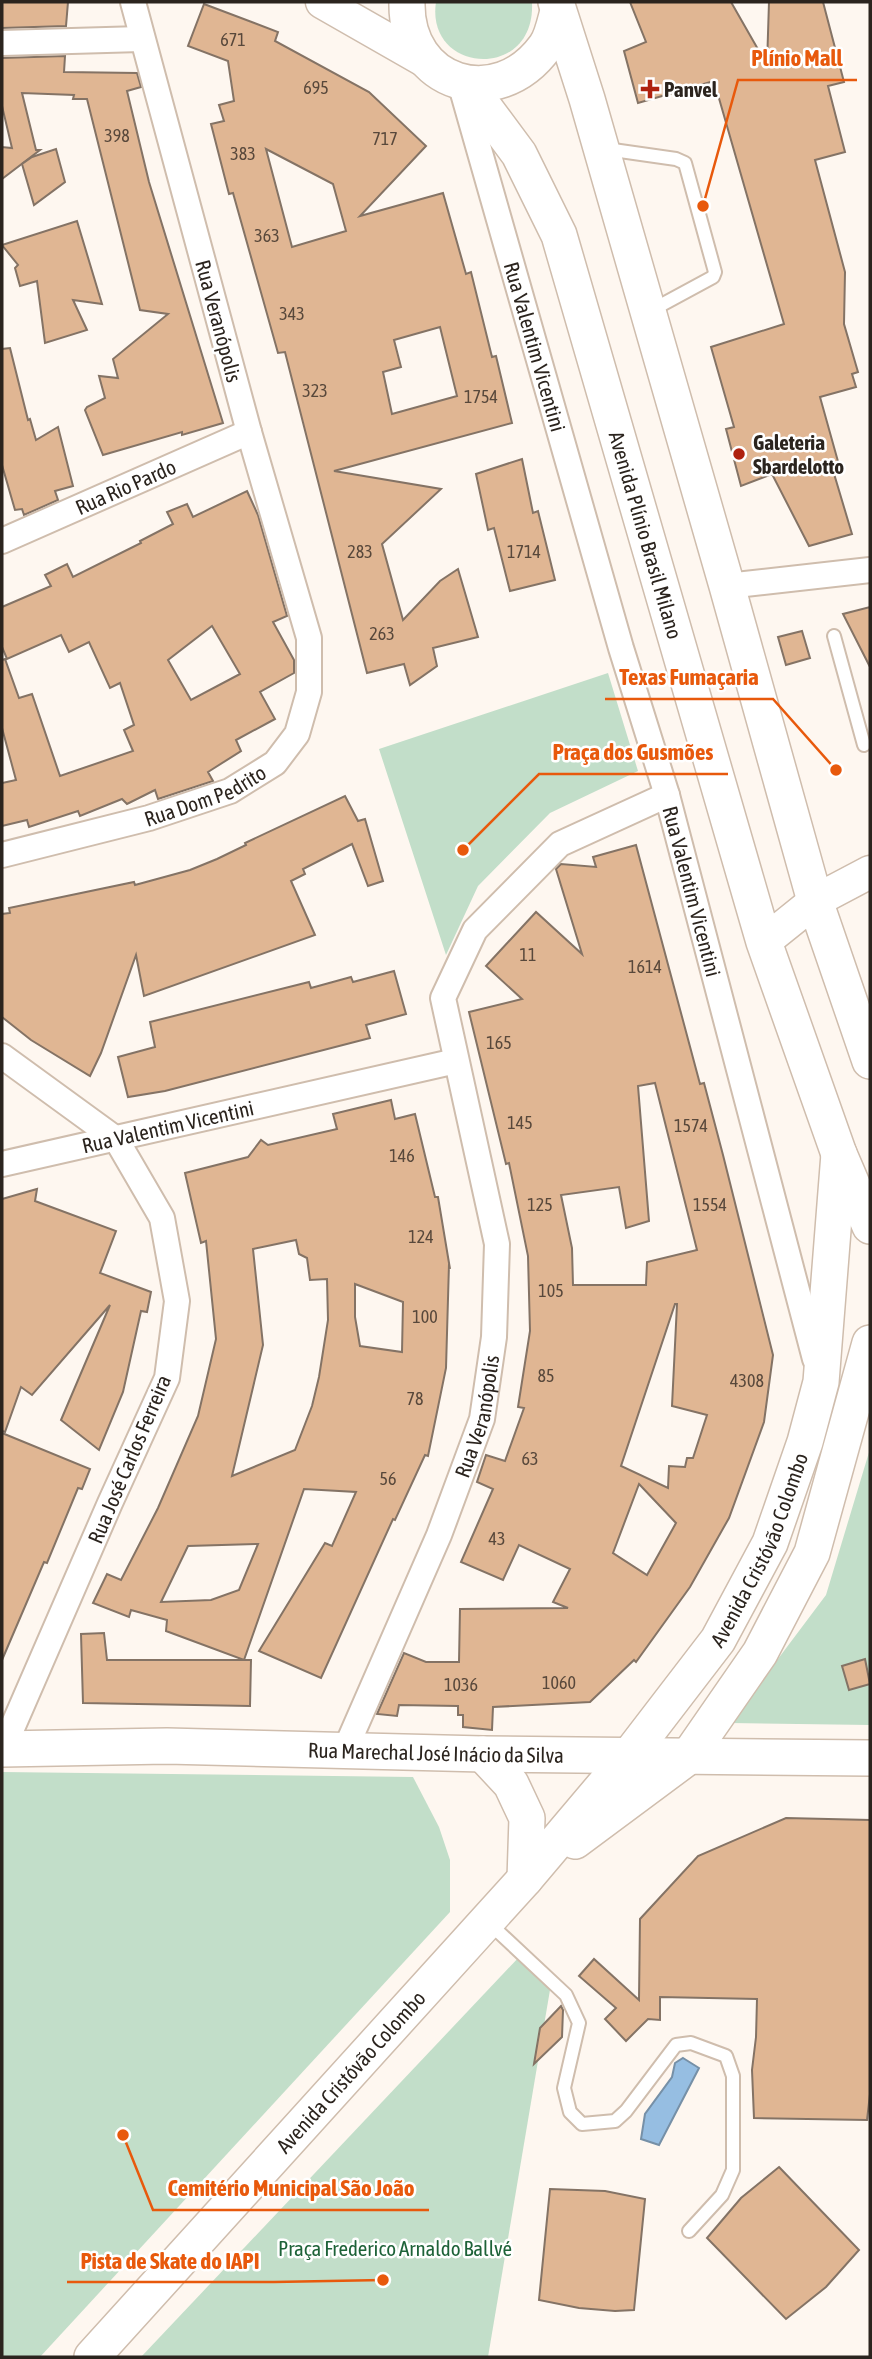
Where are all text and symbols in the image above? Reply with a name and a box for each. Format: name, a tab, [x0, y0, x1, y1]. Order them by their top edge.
house number: 671	[220, 29, 246, 50]
callout: Plínio Mall	[738, 36, 857, 80]
text: Plínio Mall	[751, 45, 844, 71]
house number: 695	[303, 77, 329, 98]
place label: Panvel	[664, 77, 718, 101]
marker: Panvel	[642, 81, 658, 97]
house number: 398	[104, 125, 130, 146]
house number: 717	[372, 128, 398, 149]
house number: 383	[230, 143, 256, 164]
house number: 363	[254, 225, 280, 246]
street label: Rua Veranópolis	[191, 257, 247, 385]
street label: Rua Valentim Vicentini	[500, 259, 571, 434]
house number: 343	[279, 303, 305, 324]
house number: 323	[302, 380, 328, 401]
house number: 1754	[464, 386, 498, 407]
street label: Avenida Plínio Brasil Milano	[605, 428, 687, 642]
place label: Galeteria Sbardelotto	[753, 430, 844, 478]
marker: Galeteria Sbardelotto	[731, 446, 747, 462]
street label: Rua Rio Pardo	[72, 454, 179, 519]
house number: 283	[347, 541, 373, 562]
house number: 1714	[507, 541, 541, 562]
house number: 263	[369, 623, 395, 644]
callout: Texas Fumaçaria	[605, 655, 773, 699]
text: Texas Fumaçaria	[619, 664, 759, 690]
callout: Praça dos Gusmões	[539, 730, 728, 774]
text: Praça dos Gusmões	[553, 739, 713, 765]
street label: Rua Dom Pedrito	[141, 760, 270, 831]
street label: Rua Valentim Vicentini	[658, 804, 726, 979]
house number: 11	[520, 944, 536, 965]
house number: 1614	[628, 956, 662, 977]
house number: 165	[486, 1032, 512, 1053]
street label: Rua Valentim Vicentini	[80, 1095, 256, 1157]
house number: 145	[507, 1112, 533, 1133]
house number: 1574	[674, 1115, 708, 1136]
house number: 146	[389, 1145, 415, 1166]
house number: 125	[527, 1194, 553, 1215]
house number: 1554	[693, 1194, 727, 1215]
house number: 124	[408, 1226, 434, 1247]
house number: 105	[538, 1280, 564, 1301]
house number: 100	[412, 1306, 438, 1327]
street label: Rua Veranópolis	[449, 1353, 503, 1481]
house number: 85	[538, 1365, 554, 1386]
house number: 4308	[730, 1370, 764, 1391]
street label: Rua José Carlos Ferreira	[83, 1371, 175, 1547]
house number: 78	[407, 1388, 423, 1409]
house number: 63	[522, 1448, 538, 1469]
street label: Avenida Cristóvão Colombo	[705, 1450, 812, 1651]
house number: 56	[380, 1468, 396, 1489]
house number: 43	[489, 1528, 505, 1549]
house number: 1060	[542, 1672, 576, 1693]
house number: 1036	[444, 1674, 478, 1695]
street label: Rua Marechal José Inácio da Silva	[308, 1738, 564, 1767]
street label: Avenida Cristóvão Colombo	[271, 1986, 430, 2158]
callout: Cemitério Municipal São João	[153, 2166, 429, 2210]
text: Cemitério Municipal São João	[167, 2175, 415, 2201]
park label: Praça Frederico Arnaldo Ballvé	[278, 2236, 512, 2260]
callout: Pista de Skate do IAPI	[67, 2238, 274, 2282]
text: Pista de Skate do IAPI	[80, 2248, 260, 2274]

